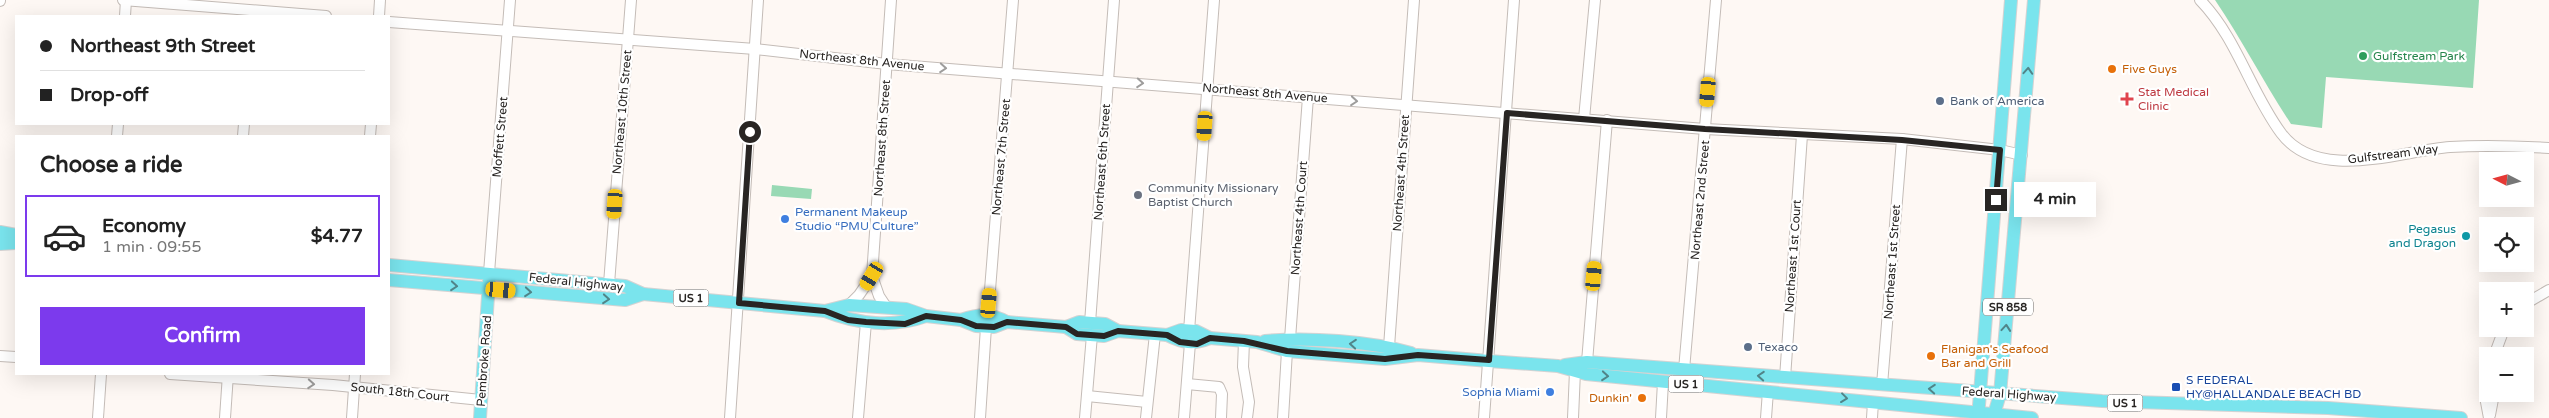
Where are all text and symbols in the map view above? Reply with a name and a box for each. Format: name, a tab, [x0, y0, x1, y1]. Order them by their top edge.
text: Northeast 9th Street	[70, 35, 255, 57]
street label: Northeast 8th Avenue	[799, 46, 925, 74]
street label: Northeast 10th Street	[610, 49, 634, 175]
place label: Gulfstream Park	[2373, 49, 2465, 63]
marker: Gulfstream Park	[2357, 50, 2369, 62]
one-way arrow	[939, 62, 947, 73]
place label: Five Guys	[2122, 62, 2177, 76]
marker: Five Guys	[2106, 63, 2118, 75]
one-way arrow	[2023, 67, 2034, 75]
car	[1699, 76, 1716, 108]
one-way arrow	[1136, 78, 1144, 89]
street label: Northeast 8th Street	[871, 79, 893, 197]
street label: Northeast 8th Avenue	[1202, 81, 1328, 105]
text: Drop-off	[70, 84, 149, 106]
place label: Stat Medical Clinic	[2138, 85, 2209, 113]
marker: Stat Medical Clinic	[2120, 92, 2134, 106]
place label: Bank of America	[1950, 94, 2044, 108]
one-way arrow	[1351, 95, 1359, 106]
marker: Bank of America	[1934, 95, 1946, 107]
street label: Moffett Street	[489, 96, 511, 178]
street label: Northeast 7th Street	[989, 98, 1013, 216]
street label: Northeast 6th Street	[1091, 103, 1113, 221]
car	[1196, 111, 1213, 141]
street label: Northeast 4th Street	[1390, 114, 1412, 232]
route start	[739, 121, 761, 143]
street label: Northeast 2nd Street	[1688, 139, 1712, 260]
street label: Gulfstream Way	[2347, 141, 2440, 166]
text: Choose a ride	[40, 152, 183, 178]
north arrow	[2479, 152, 2534, 208]
map controls	[2479, 152, 2534, 402]
street label: Northeast 4th Court	[1288, 160, 1310, 276]
place label: Community Missionary Baptist Church	[1148, 181, 1279, 209]
callout: 4 min	[2014, 182, 2096, 218]
car	[606, 189, 623, 219]
marker: Community Missionary Baptist Church	[1132, 189, 1144, 201]
route end	[1985, 189, 2007, 211]
text: 4 min	[2034, 189, 2076, 209]
street label: Northeast 1st Court	[1782, 199, 1804, 313]
street label: Northeast 1st Street	[1881, 204, 1903, 320]
place label: Permanent Makeup Studio “PMU Culture”	[795, 205, 919, 233]
marker: Permanent Makeup Studio “PMU Culture”	[779, 213, 791, 225]
icon: car	[42, 214, 87, 259]
text: Economy	[102, 215, 186, 237]
button: locate	[2479, 217, 2534, 272]
place label: Pegasus and Dragon	[2389, 222, 2456, 250]
text: $4.77	[311, 225, 363, 247]
marker: Pegasus and Dragon	[2460, 230, 2472, 242]
text: 1 min · 09:55	[102, 237, 201, 257]
car	[857, 259, 886, 293]
car	[1585, 260, 1602, 292]
street label: Federal Highway	[528, 270, 624, 294]
one-way arrow	[451, 280, 459, 291]
car	[485, 281, 516, 299]
button: +	[2479, 282, 2534, 337]
one-way arrow	[524, 286, 532, 297]
car	[980, 287, 997, 319]
road number: US 1	[674, 290, 708, 306]
one-way arrow	[602, 293, 610, 304]
road number: SR 858	[1983, 298, 2033, 316]
button: Confirm	[40, 307, 365, 365]
street label: Pembroke Road	[474, 315, 494, 407]
one-way arrow	[2000, 323, 2011, 331]
one-way arrow	[1349, 338, 1357, 349]
place label: Texaco	[1758, 340, 1798, 354]
marker: Texaco	[1742, 341, 1754, 353]
place label: Flanigan's Seafood Bar and Grill	[1941, 342, 2049, 370]
button: −	[2479, 347, 2534, 402]
marker: Flanigan's Seafood Bar and Grill	[1925, 350, 1937, 362]
one-way arrow	[1602, 370, 1610, 381]
one-way arrow	[1756, 371, 1764, 382]
place label: S FEDERAL HY@HALLANDALE BEACH BD	[2186, 373, 2361, 401]
road number: US 1	[1668, 376, 1704, 392]
one-way arrow	[308, 378, 316, 389]
street label: South 18th Court	[350, 380, 450, 404]
marker: S FEDERAL HY@HALLANDALE BEACH BD	[2170, 381, 2182, 393]
one-way arrow	[1928, 383, 1936, 394]
street label: Federal Highway	[1961, 384, 2057, 404]
place label: Sophia Miami	[1462, 385, 1540, 399]
marker: Sophia Miami	[1544, 386, 1556, 398]
place label: Dunkin'	[1589, 391, 1632, 405]
marker: Dunkin'	[1636, 392, 1648, 404]
one-way arrow	[1840, 393, 1849, 403]
road number: US 1	[2108, 394, 2142, 412]

